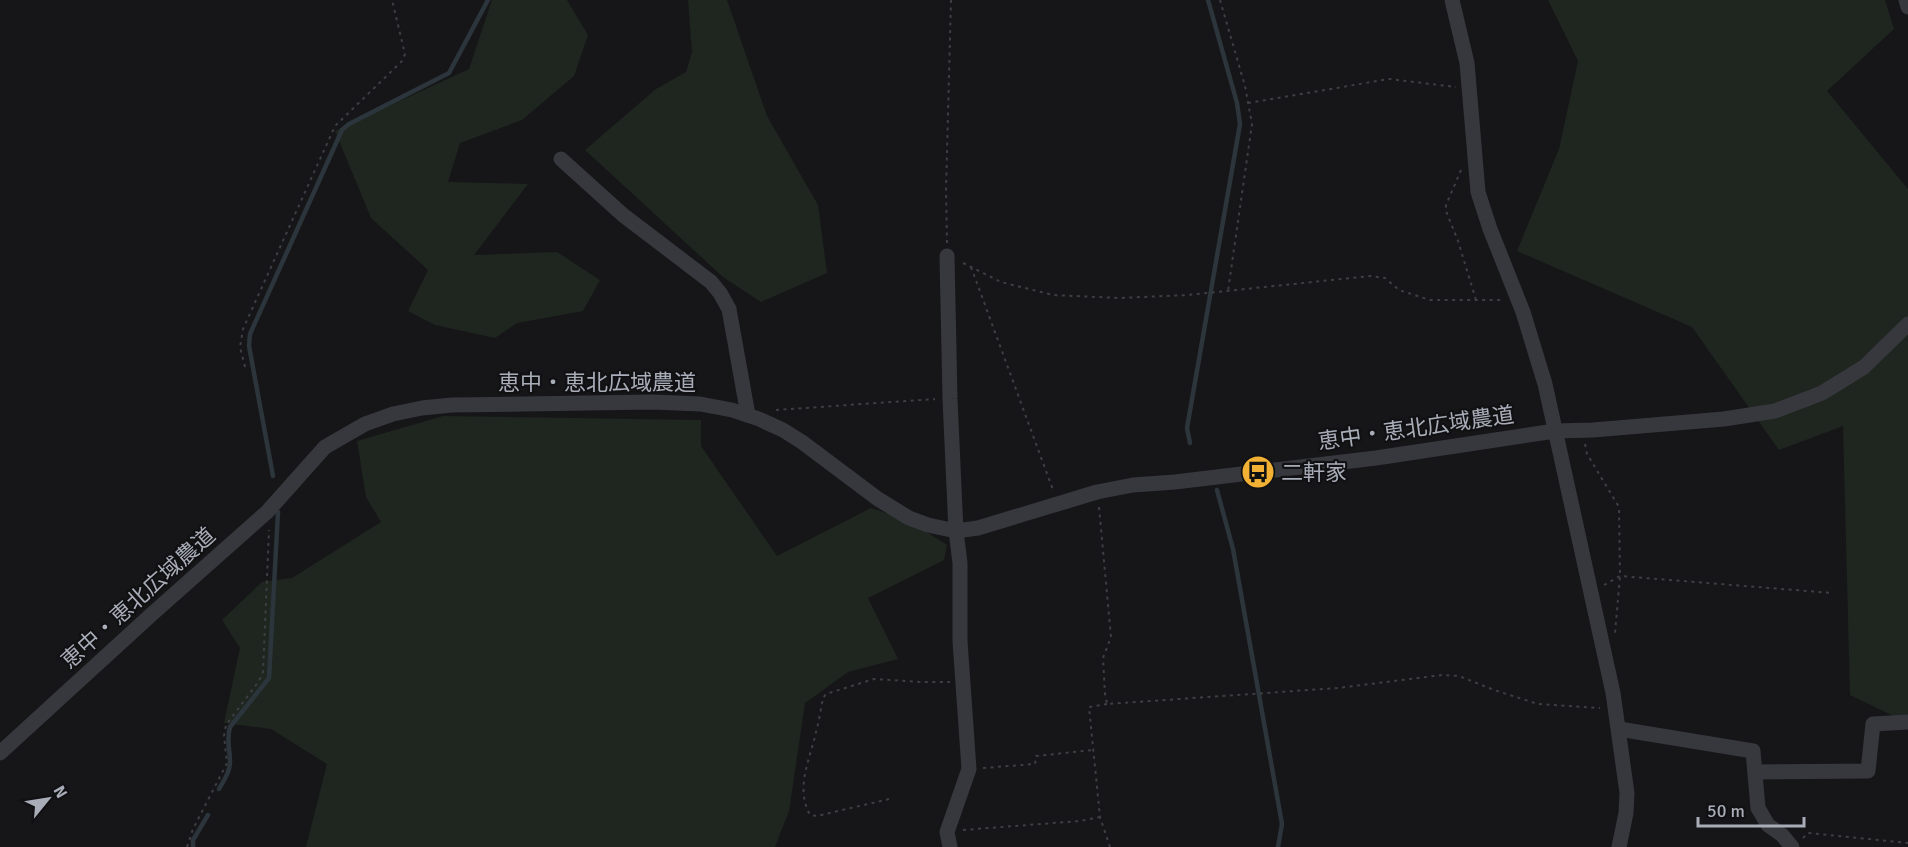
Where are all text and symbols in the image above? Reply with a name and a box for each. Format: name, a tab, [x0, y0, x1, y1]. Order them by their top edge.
street label: 恵中・恵北広域農道	[498, 369, 696, 396]
street label: 恵中・恵北広域農道	[1316, 401, 1516, 455]
bus stop icon: 二軒家	[1240, 454, 1276, 490]
place label: 二軒家	[1281, 459, 1347, 486]
street label: 恵中・恵北広域農道	[55, 522, 221, 674]
north arrow	[18, 769, 78, 829]
text: N	[49, 782, 72, 802]
scale bar	[1698, 790, 1804, 828]
text: 50 m	[1707, 800, 1745, 822]

